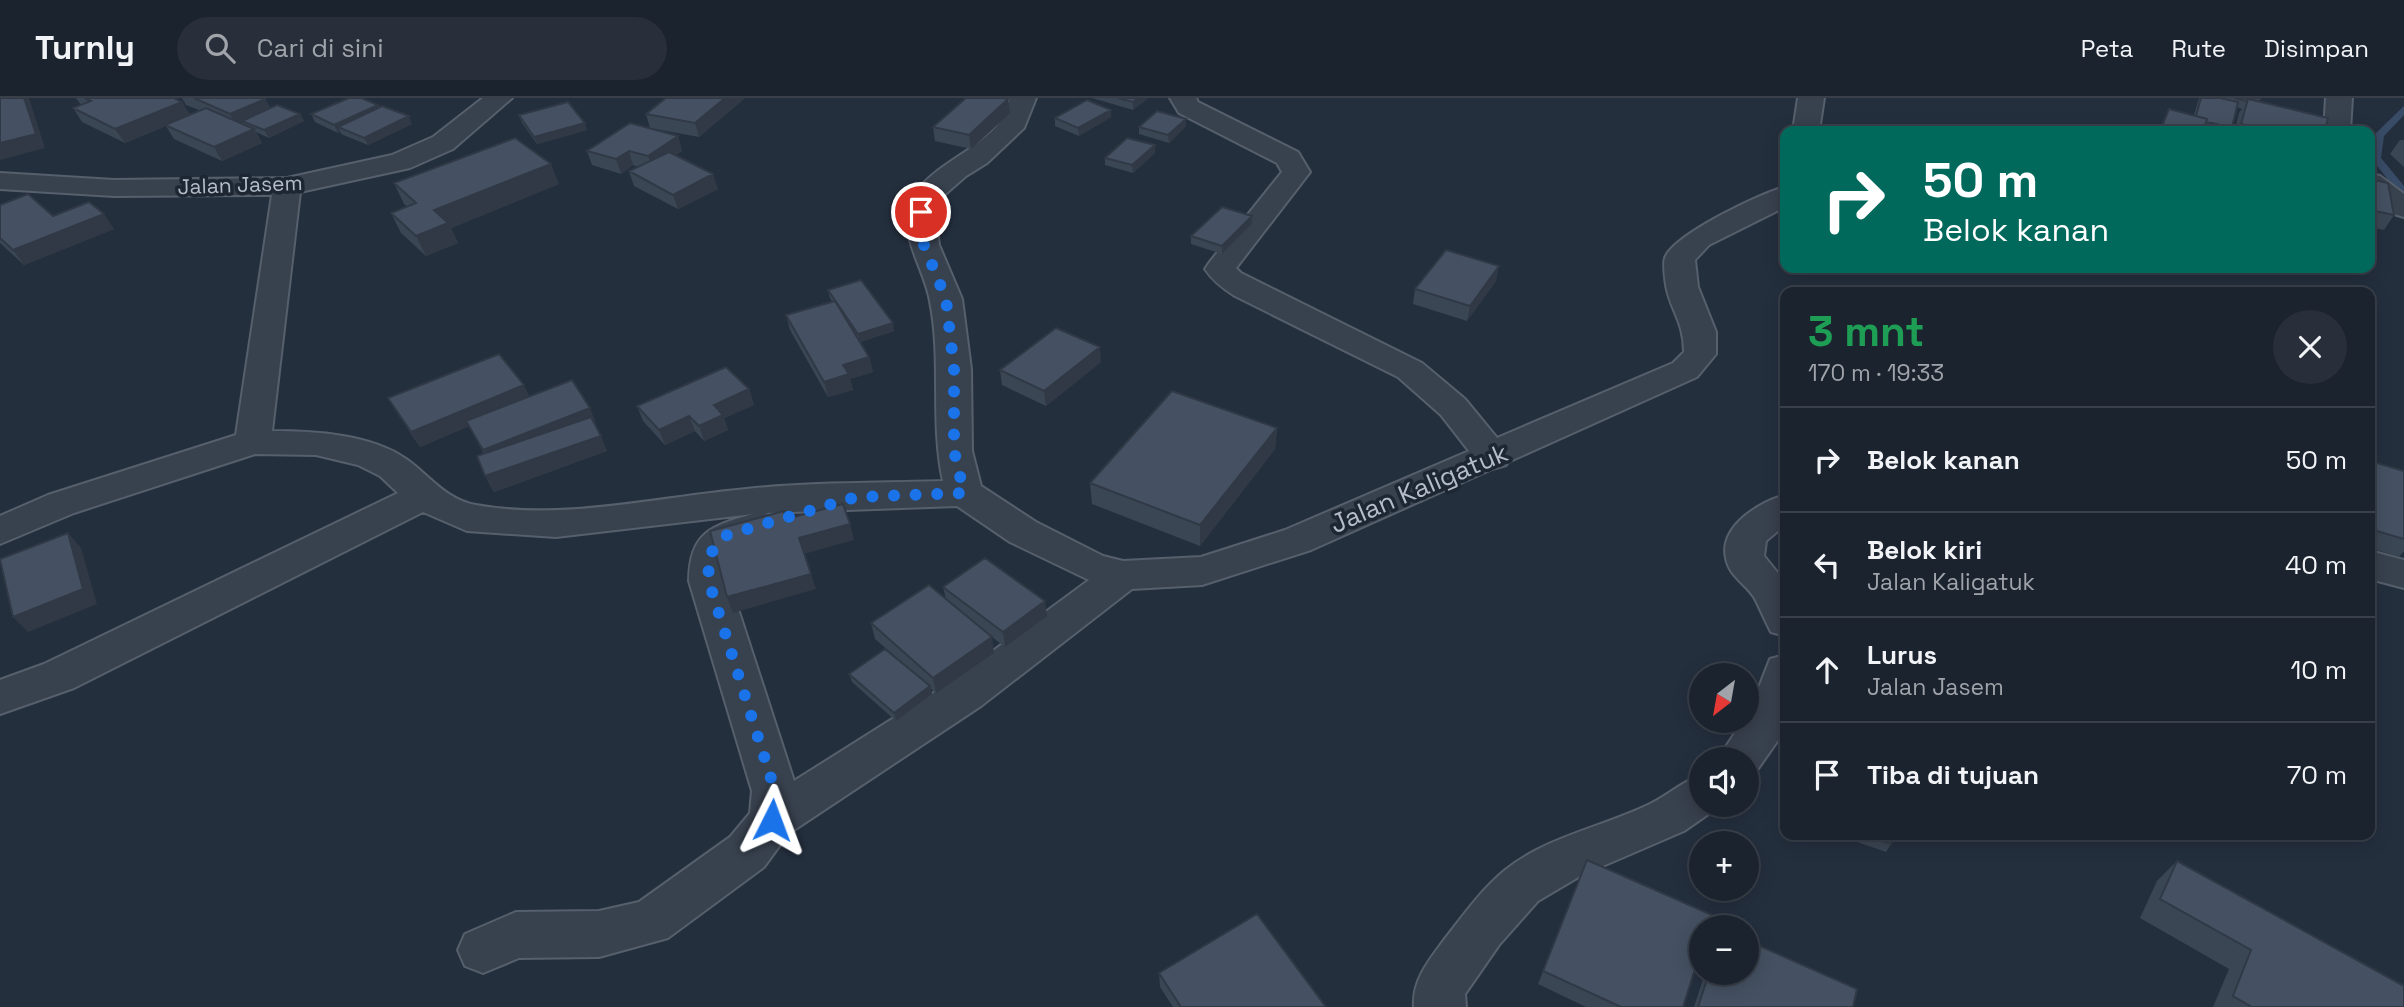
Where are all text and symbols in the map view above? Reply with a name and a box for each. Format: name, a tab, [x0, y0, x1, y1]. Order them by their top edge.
search box	[177, 17, 667, 80]
text: Turnly	[35, 27, 135, 69]
icon: search	[201, 29, 239, 67]
text: Cari di sini	[257, 31, 384, 65]
text: Peta	[2081, 33, 2133, 64]
text: Rute	[2171, 33, 2226, 64]
text: Disimpan	[2264, 33, 2369, 64]
text: 50 m	[1923, 149, 2038, 211]
icon: right	[1808, 154, 1899, 245]
street label: Jalan Jasem	[177, 169, 303, 200]
pin	[891, 182, 951, 242]
icon: arrive	[902, 193, 940, 231]
text: Belok kanan	[1923, 210, 2109, 250]
text: 3 mnt	[1808, 305, 1925, 358]
button: close	[2273, 310, 2347, 384]
text: 170 m · 19:33	[1808, 358, 1944, 388]
street label: Jalan Kaligatuk	[1325, 435, 1513, 541]
icon: right	[1808, 441, 1846, 479]
text: Belok kanan	[1867, 443, 2020, 477]
text: 50 m	[2286, 443, 2347, 477]
text: Belok kiri	[1867, 533, 1982, 567]
icon: left	[1808, 546, 1846, 584]
text: 40 m	[2285, 548, 2347, 582]
text: Jalan Kaligatuk	[1867, 567, 2035, 597]
text: Lurus	[1867, 638, 1937, 672]
icon: ahead	[1808, 651, 1846, 689]
text: 10 m	[2290, 653, 2347, 687]
north arrow	[1689, 663, 1759, 733]
map controls	[1689, 663, 1759, 985]
text: Jalan Jasem	[1867, 672, 2004, 702]
button: sound	[1689, 747, 1759, 817]
icon: arrive	[1808, 756, 1846, 794]
text: Tiba di tujuan	[1867, 758, 2039, 792]
text: 70 m	[2287, 758, 2347, 792]
position arrow	[735, 783, 809, 857]
button: +	[1689, 831, 1759, 901]
button: −	[1689, 915, 1759, 985]

